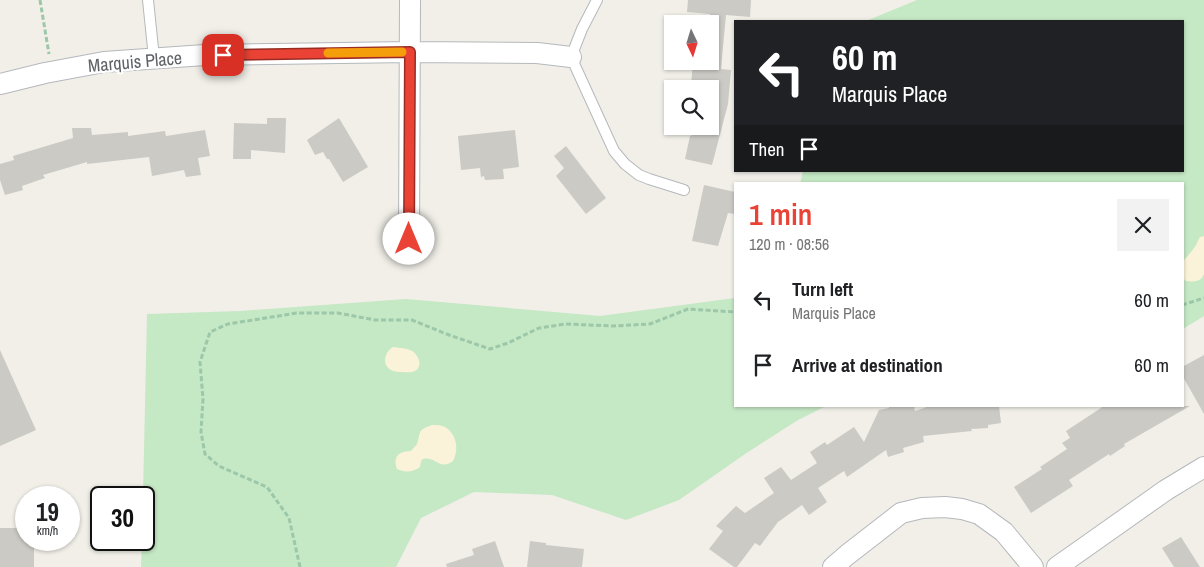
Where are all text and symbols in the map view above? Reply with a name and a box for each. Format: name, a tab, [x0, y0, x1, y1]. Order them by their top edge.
north arrow	[664, 15, 719, 70]
map controls	[664, 15, 719, 135]
pin	[202, 34, 244, 76]
text: 60 m	[832, 34, 897, 81]
icon: left	[749, 40, 814, 105]
icon: arrive	[209, 41, 237, 69]
street label: Marquis Place	[87, 45, 183, 78]
text: Marquis Place	[832, 79, 947, 109]
button: search	[664, 80, 719, 135]
icon: arrive	[795, 135, 823, 163]
text: Then	[749, 136, 785, 162]
text: 1 min	[749, 194, 812, 234]
button: close	[1117, 199, 1169, 251]
position arrow	[382, 212, 434, 264]
text: 120 m · 08:56	[749, 233, 829, 255]
text: Turn left	[792, 276, 853, 302]
icon: left	[749, 286, 777, 314]
text: 60 m	[1134, 287, 1169, 313]
text: Marquis Place	[792, 302, 876, 324]
icon: arrive	[749, 351, 777, 379]
text: Arrive at destination	[792, 352, 943, 378]
text: 60 m	[1134, 352, 1169, 378]
speed limit sign: 30	[90, 486, 155, 551]
text: 19	[36, 495, 59, 529]
text: km/h	[37, 523, 58, 539]

